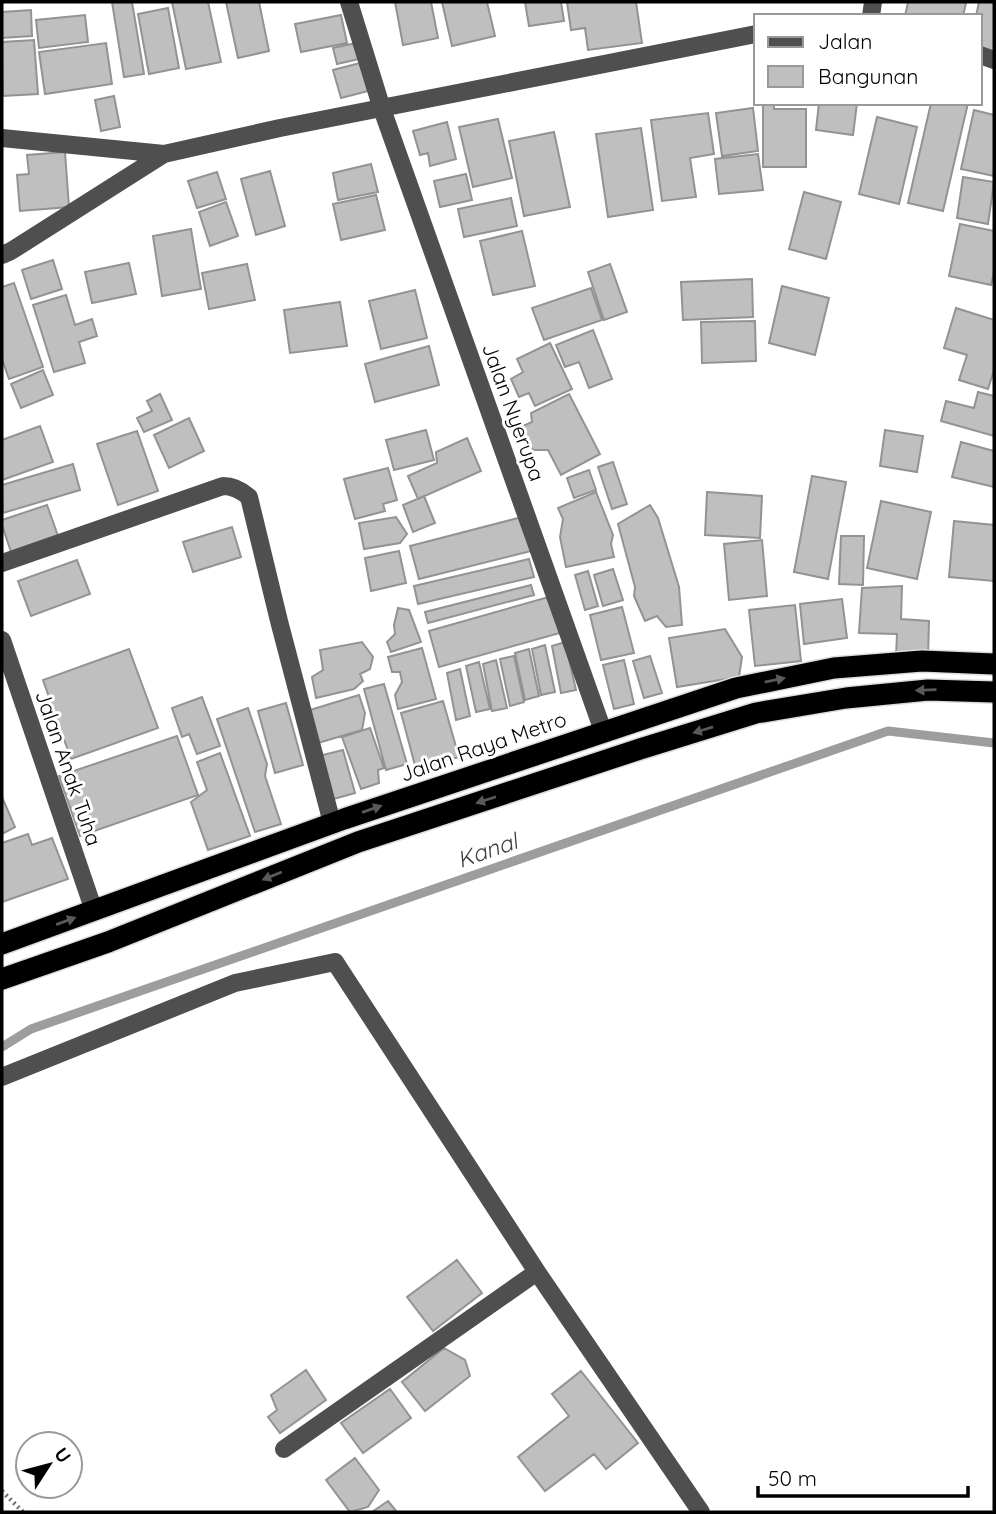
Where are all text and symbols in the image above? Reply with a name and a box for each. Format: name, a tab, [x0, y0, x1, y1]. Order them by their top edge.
legend	[754, 14, 982, 105]
text: Jalan	[818, 28, 872, 54]
text: Bangunan	[818, 63, 918, 89]
street label: Jalan Nyerupa	[477, 340, 551, 484]
one-way arrow	[764, 674, 786, 685]
one-way arrow	[915, 685, 937, 696]
street label: Jalan Anak Tuha	[30, 687, 108, 849]
street label: Jalan Raya Metro	[396, 705, 570, 787]
one-way arrow	[692, 725, 713, 735]
one-way arrow	[476, 795, 497, 806]
one-way arrow	[361, 803, 382, 814]
water label: Kanal	[453, 825, 524, 874]
one-way arrow	[262, 871, 283, 882]
one-way arrow	[56, 915, 77, 926]
north arrow	[14, 1430, 84, 1500]
text: U	[49, 1443, 76, 1467]
scale bar	[758, 1454, 968, 1498]
text: 50 m	[768, 1465, 817, 1491]

